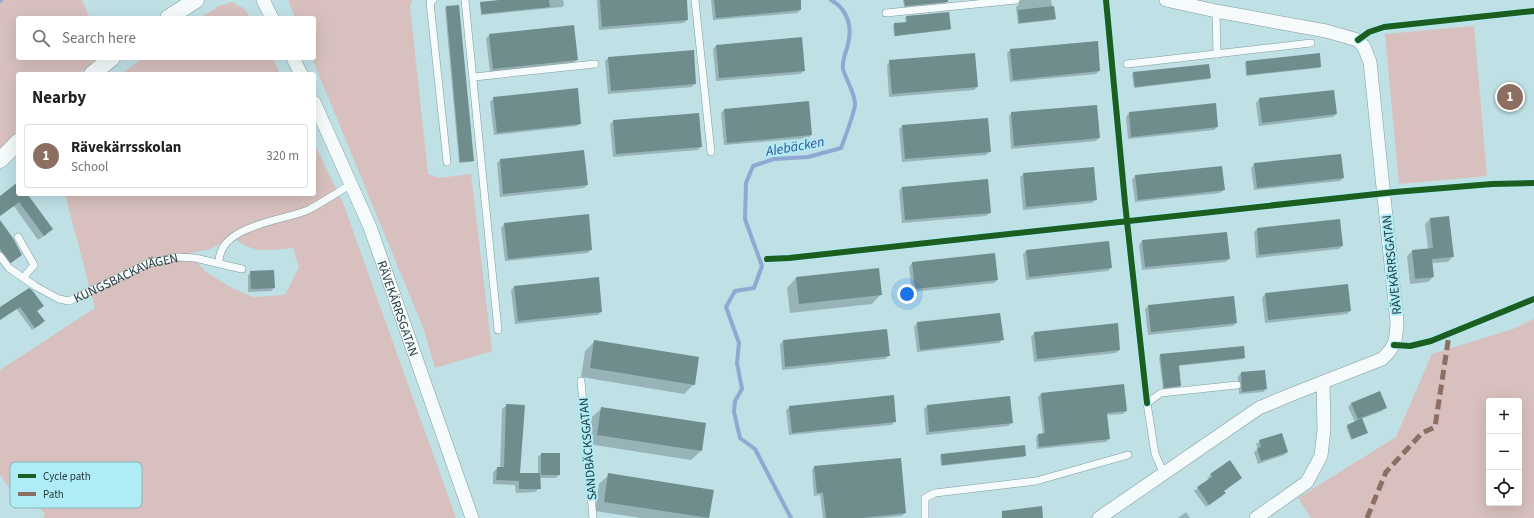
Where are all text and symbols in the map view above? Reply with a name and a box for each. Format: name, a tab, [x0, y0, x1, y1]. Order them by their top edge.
search box	[16, 16, 316, 60]
icon: search	[30, 27, 52, 49]
text: Search here	[62, 28, 136, 49]
pin: 1	[1497, 82, 1523, 112]
text: Nearby	[32, 86, 86, 110]
water label: Alebäcken	[763, 132, 826, 162]
text: Rävekärrsskolan	[71, 137, 181, 158]
text: 1	[43, 147, 49, 165]
text: 320 m	[266, 147, 299, 165]
text: School	[71, 158, 108, 176]
street label: RÄVEKÄRRSGATAN	[1378, 214, 1406, 316]
street label: KUNGSBACKAVÄGEN	[71, 249, 180, 308]
street label: RÄVEKÄRRSGATAN	[372, 258, 423, 359]
your location	[897, 284, 917, 304]
street label: SANDBÄCKSGATAN	[575, 397, 601, 501]
map controls	[1486, 398, 1522, 506]
button: +	[1486, 398, 1522, 434]
button: −	[1486, 434, 1522, 470]
legend	[10, 462, 142, 508]
text: Cycle path	[43, 469, 91, 484]
button: locate	[1486, 470, 1522, 506]
text: Path	[43, 487, 64, 502]

